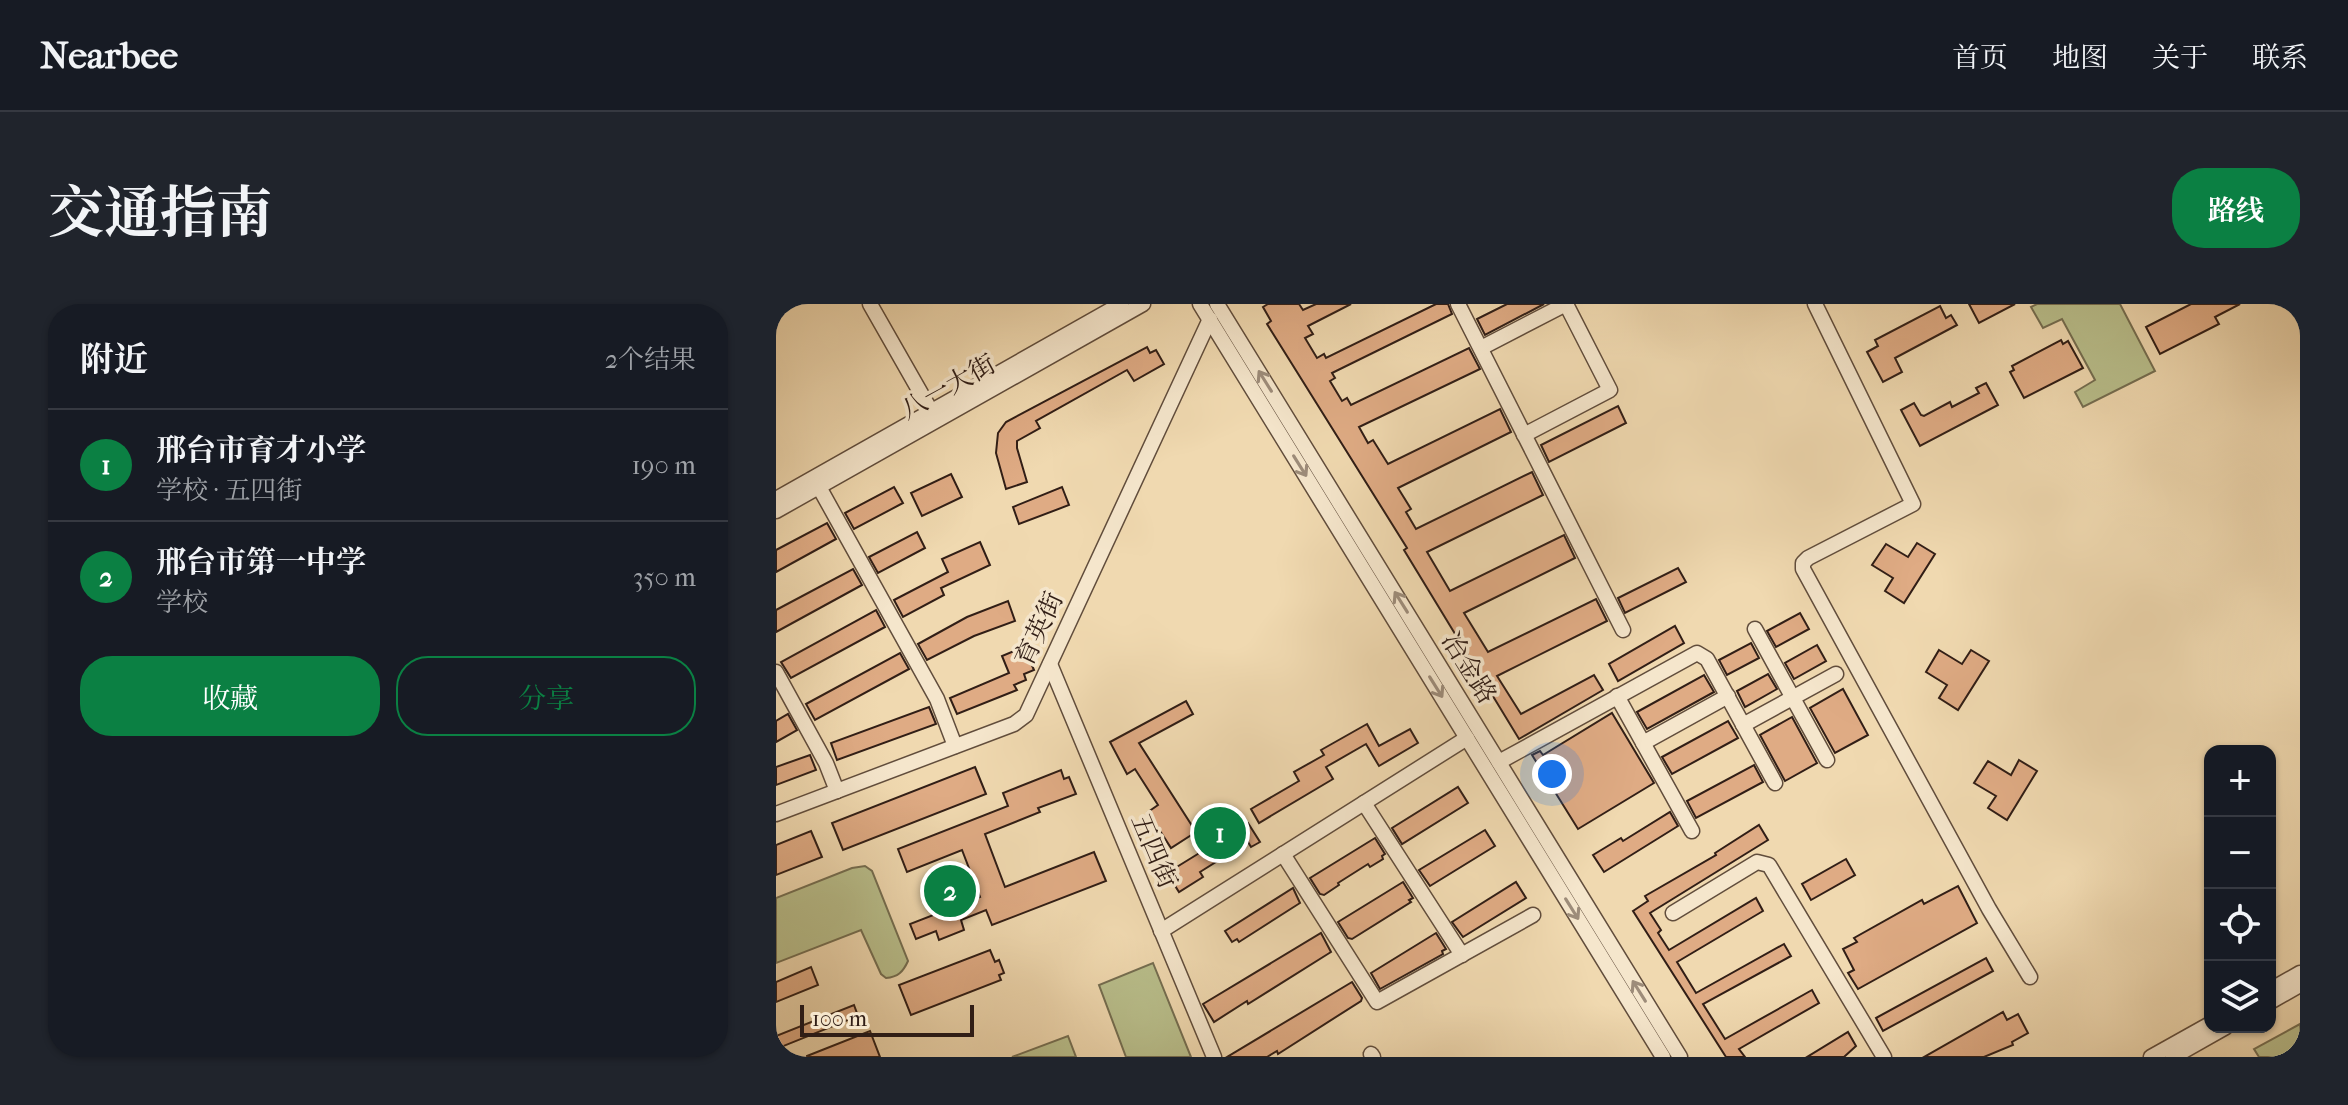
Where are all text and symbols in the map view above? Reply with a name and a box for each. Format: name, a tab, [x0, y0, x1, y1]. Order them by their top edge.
text: Nearbee	[40, 33, 178, 78]
text: 首页	[1952, 41, 2008, 74]
text: 地图	[2052, 41, 2108, 74]
text: 关于	[2152, 41, 2208, 74]
text: 联系	[2252, 41, 2308, 74]
button: 路线	[2172, 168, 2300, 248]
text: 交通指南	[48, 181, 272, 246]
text: 附近	[80, 340, 148, 380]
text: 2个结果	[605, 344, 696, 375]
street label: 八一大街	[895, 348, 1001, 426]
one-way arrow	[1256, 370, 1273, 392]
text: 邢台市育才小学	[156, 433, 366, 468]
text: 1	[101, 450, 111, 481]
text: 190 m	[632, 450, 696, 481]
one-way arrow	[1292, 454, 1308, 477]
text: 学校 · 五四街	[156, 475, 302, 506]
text: 邢台市第一中学	[156, 545, 366, 580]
text: 2	[99, 562, 113, 593]
text: 350 m	[633, 562, 696, 593]
text: 学校	[156, 587, 208, 618]
street label: 育英街	[1008, 587, 1070, 671]
one-way arrow	[1392, 591, 1408, 614]
street label: 冶金路	[1435, 627, 1503, 709]
button: 收藏	[80, 656, 380, 736]
button: 分享	[396, 656, 696, 736]
one-way arrow	[1428, 675, 1444, 698]
map controls	[2204, 745, 2276, 1033]
button: +	[2204, 745, 2276, 817]
your location	[1532, 754, 1572, 794]
pin: 1	[1194, 803, 1246, 863]
street label: 五四街	[1124, 809, 1184, 893]
button: −	[2204, 817, 2276, 889]
pin: 2	[924, 861, 976, 921]
button: locate	[2204, 889, 2276, 961]
one-way arrow	[1564, 897, 1580, 920]
button: layers	[2204, 961, 2276, 1033]
one-way arrow	[1631, 980, 1648, 1002]
scale bar	[800, 1001, 974, 1037]
text: 100 m	[812, 1006, 867, 1032]

